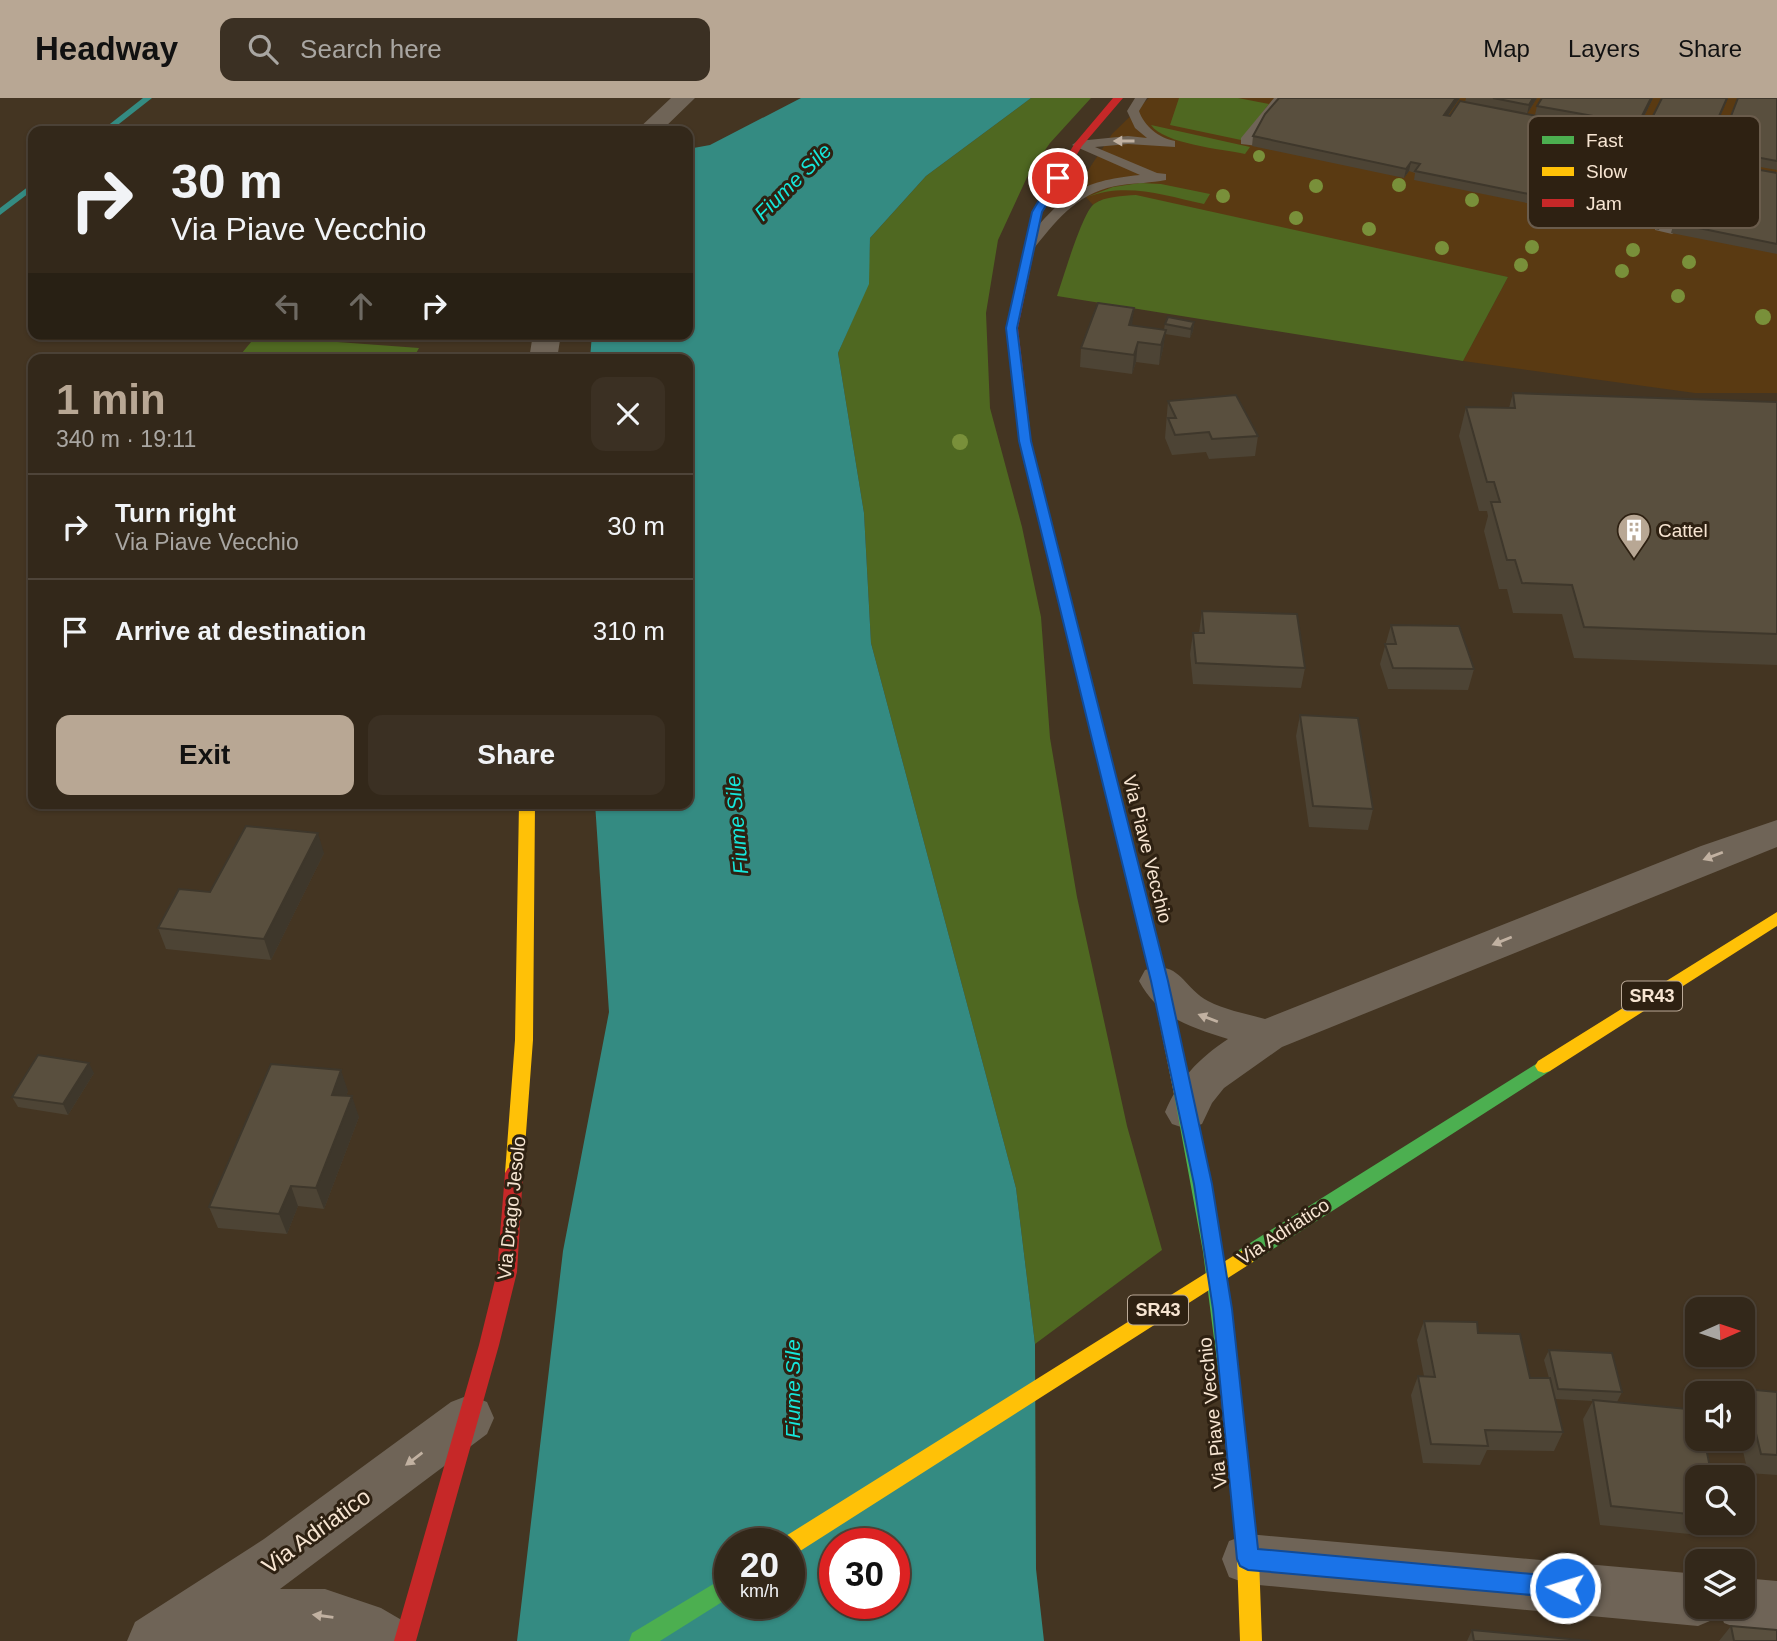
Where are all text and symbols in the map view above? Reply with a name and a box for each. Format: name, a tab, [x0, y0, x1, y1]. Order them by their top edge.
search box	[220, 18, 710, 81]
text: Headway	[35, 30, 178, 67]
icon: search	[244, 30, 282, 68]
text: Search here	[300, 34, 442, 64]
text: Map	[1483, 35, 1530, 62]
text: Layers	[1568, 35, 1640, 62]
text: Share	[1678, 35, 1742, 62]
legend	[1528, 116, 1760, 228]
text: Fast	[1586, 130, 1624, 151]
one-way arrow	[1113, 135, 1135, 147]
water label: Fiume Sile	[749, 138, 836, 225]
pin	[1028, 148, 1088, 208]
icon: right	[56, 154, 147, 245]
text: 30 m	[171, 154, 283, 208]
icon: arrive	[1039, 159, 1077, 197]
text: Slow	[1586, 161, 1627, 182]
text: Jam	[1586, 193, 1622, 214]
text: Via Piave Vecchio	[171, 211, 427, 247]
icon: left	[269, 287, 307, 325]
icon: ahead	[342, 287, 380, 325]
icon: right	[415, 287, 453, 325]
text: 1 min	[56, 376, 166, 423]
button: close	[591, 377, 665, 451]
text: 340 m · 19:11	[56, 426, 196, 452]
text: Turn right	[115, 498, 236, 528]
icon: right	[56, 508, 94, 546]
text: 30 m	[607, 511, 665, 541]
building icon: Cattel	[1615, 511, 1653, 560]
place label: Cattel	[1658, 520, 1708, 541]
text: Via Piave Vecchio	[115, 529, 299, 555]
icon: arrive	[56, 613, 94, 651]
text: Arrive at destination	[115, 616, 366, 646]
text: 310 m	[593, 616, 665, 646]
button: Exit	[56, 715, 354, 795]
button: Share	[368, 715, 665, 795]
street label: Via Piave Vecchio	[1119, 773, 1176, 925]
water label: Fiume Sile	[721, 775, 752, 875]
one-way arrow	[1702, 850, 1723, 861]
one-way arrow	[1491, 936, 1512, 947]
road number: SR43	[1622, 982, 1682, 1010]
one-way arrow	[1197, 1012, 1218, 1023]
street label: Via Drago Jesolo	[494, 1135, 529, 1281]
street label: Via Adriatico	[1233, 1194, 1333, 1269]
road number: SR43	[1128, 1296, 1188, 1324]
north arrow	[1685, 1297, 1755, 1367]
map controls	[1685, 1297, 1755, 1619]
street label: Via Piave Vecchio	[1194, 1336, 1231, 1490]
water label: Fiume Sile	[781, 1339, 804, 1439]
button: sound	[1685, 1381, 1755, 1451]
one-way arrow	[405, 1452, 423, 1466]
button: search	[1685, 1465, 1755, 1535]
street label: Via Adriatico	[257, 1483, 375, 1579]
speed limit sign: 30	[819, 1528, 910, 1619]
text: 20	[740, 1545, 779, 1584]
button: layers	[1685, 1549, 1755, 1619]
position arrow	[1528, 1551, 1602, 1625]
text: km/h	[740, 1581, 779, 1601]
one-way arrow	[312, 1611, 334, 1622]

